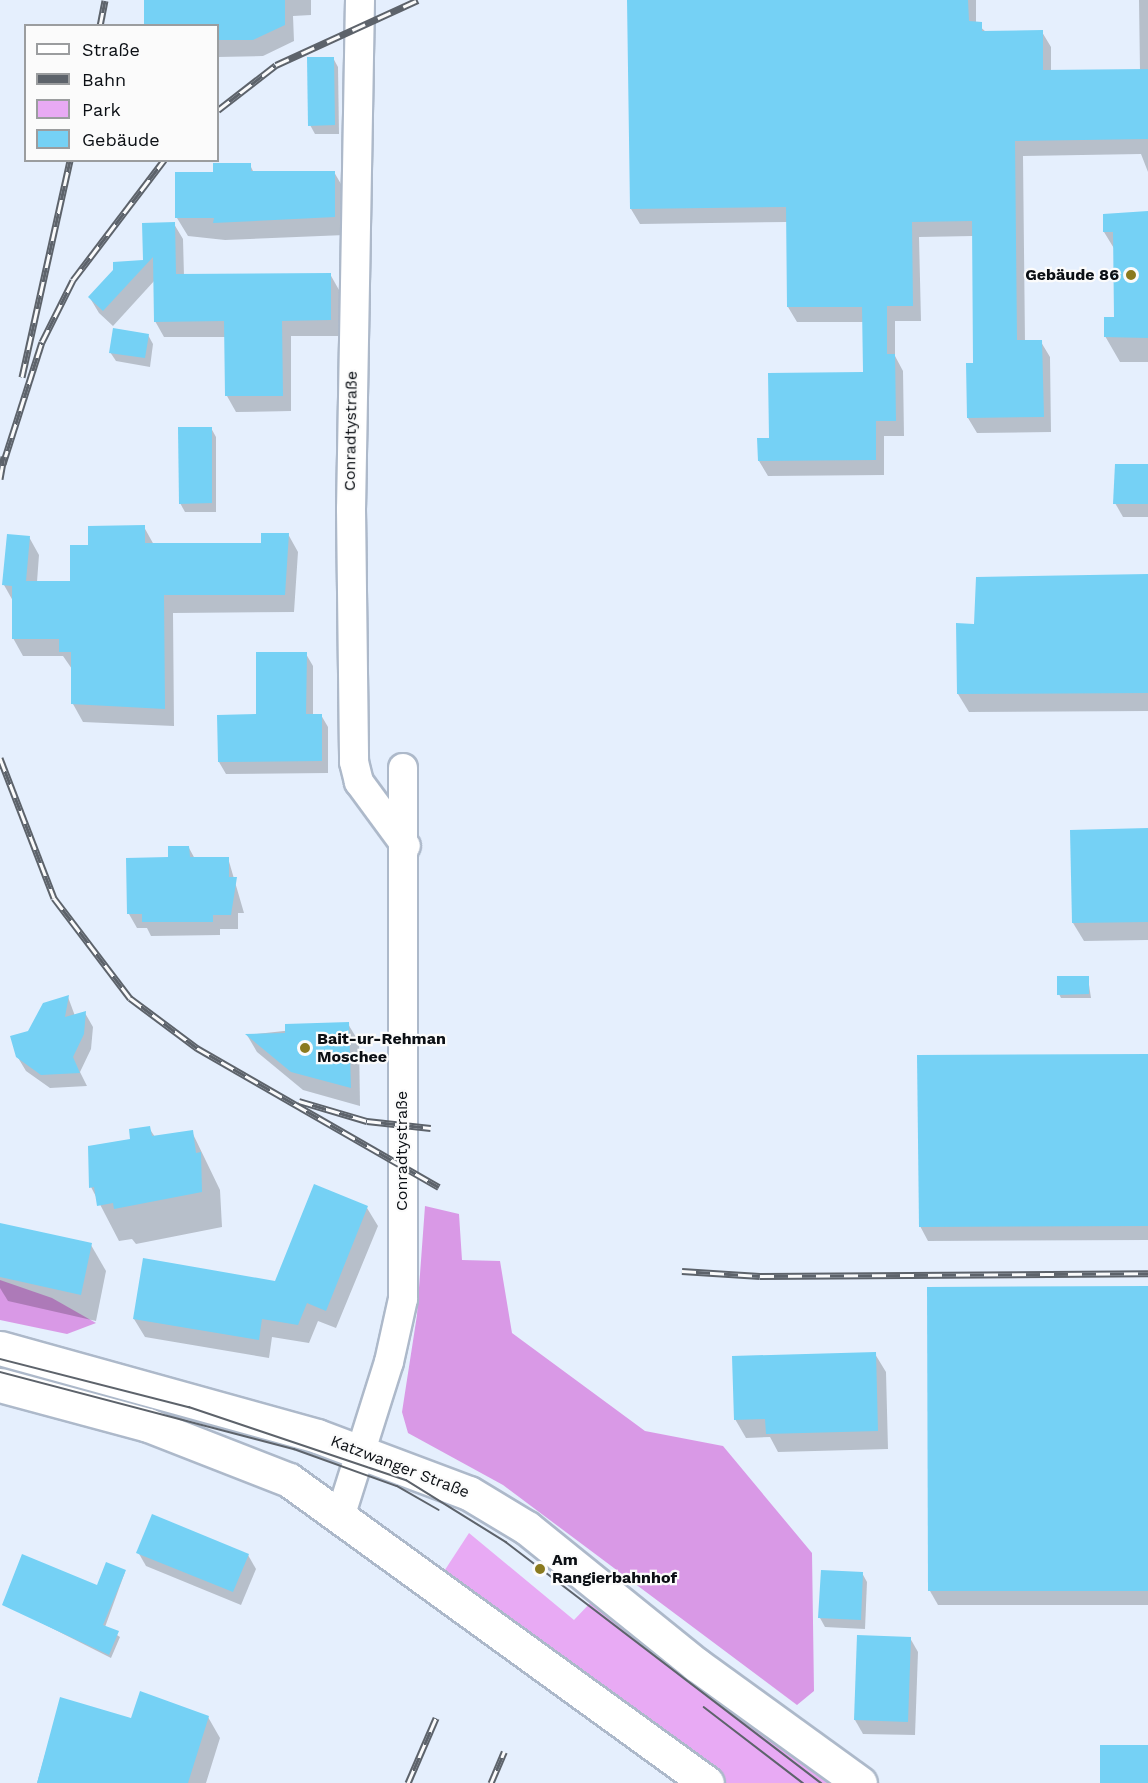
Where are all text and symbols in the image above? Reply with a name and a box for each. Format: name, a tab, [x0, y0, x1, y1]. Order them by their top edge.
legend	[24, 24, 219, 162]
text: Straße	[82, 39, 140, 60]
text: Bahn	[82, 69, 126, 90]
text: Park	[82, 99, 121, 120]
text: Gebäude	[82, 129, 160, 150]
place label: Gebäude 86	[1025, 265, 1119, 285]
marker: Gebäude 86	[1124, 268, 1138, 282]
street label: Conradtystraße	[340, 371, 362, 491]
place label: Bait-ur-Rehman Moschee	[317, 1029, 446, 1067]
marker: Bait-ur-Rehman Moschee	[298, 1041, 312, 1055]
street label: Conradtystraße	[392, 1091, 412, 1211]
street label: Katzwanger Straße	[328, 1432, 472, 1502]
place label: Am Rangierbahnhof	[552, 1550, 677, 1588]
marker: Am Rangierbahnhof	[533, 1562, 547, 1576]

